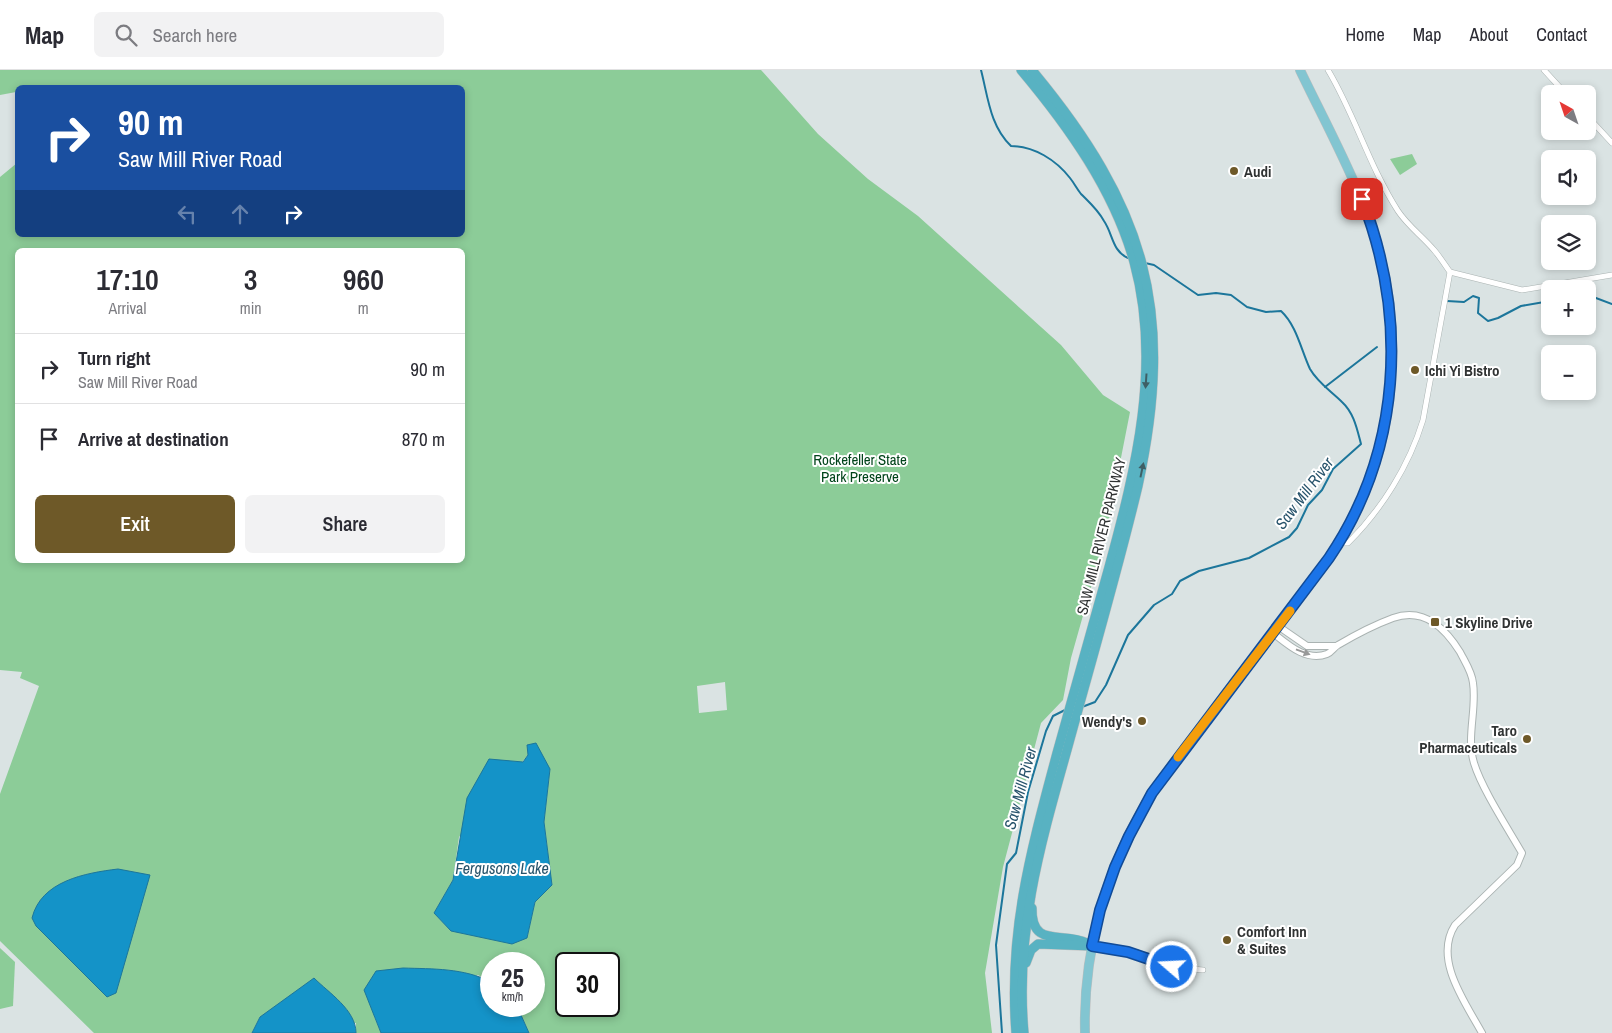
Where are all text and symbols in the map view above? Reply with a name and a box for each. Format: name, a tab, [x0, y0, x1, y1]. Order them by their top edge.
search box	[94, 12, 444, 57]
text: Map	[25, 19, 64, 51]
icon: search	[112, 21, 140, 49]
text: Search here	[152, 22, 237, 48]
text: Home	[1345, 22, 1385, 47]
text: Map	[1413, 22, 1442, 47]
text: About	[1470, 22, 1508, 47]
text: Contact	[1536, 22, 1587, 47]
north arrow	[1541, 85, 1596, 140]
map controls	[1541, 85, 1596, 400]
text: 90 m	[118, 99, 183, 146]
icon: right	[35, 105, 100, 170]
text: Saw Mill River Road	[118, 144, 282, 174]
button: sound	[1541, 150, 1596, 205]
place label: Audi	[1244, 161, 1271, 182]
marker: Audi	[1228, 165, 1240, 177]
pin	[1341, 178, 1383, 220]
icon: arrive	[1348, 185, 1376, 213]
icon: left	[173, 200, 201, 228]
icon: ahead	[226, 200, 254, 228]
icon: right	[279, 200, 307, 228]
button: layers	[1541, 215, 1596, 270]
text: 17:10	[96, 259, 159, 299]
text: 3	[244, 259, 258, 299]
text: 960	[343, 259, 384, 299]
button: +	[1541, 280, 1596, 335]
text: Arrival	[108, 297, 146, 319]
text: min	[240, 297, 262, 319]
text: m	[358, 297, 369, 319]
text: Turn right	[78, 345, 150, 371]
button: −	[1541, 345, 1596, 400]
icon: right	[35, 355, 63, 383]
text: 90 m	[410, 356, 445, 382]
place label: Ichi Yi Bistro	[1425, 360, 1500, 381]
marker: Ichi Yi Bistro	[1409, 364, 1421, 376]
text: Saw Mill River Road	[78, 371, 198, 393]
one-way arrow	[1141, 374, 1149, 390]
icon: arrive	[35, 425, 63, 453]
text: Arrive at destination	[78, 426, 229, 452]
text: 870 m	[402, 426, 445, 452]
park label: Rockefeller State Park Preserve	[813, 449, 907, 487]
water label: Saw Mill River	[1270, 452, 1339, 533]
street label: SAW MILL RIVER PARKWAY	[1071, 454, 1131, 617]
one-way arrow	[1138, 462, 1146, 478]
button: Exit	[35, 495, 235, 553]
button: Share	[245, 495, 445, 553]
place label: 1 Skyline Drive	[1445, 612, 1533, 633]
marker: 1 Skyline Drive	[1429, 616, 1441, 628]
one-way arrow	[1296, 648, 1311, 656]
place label: Wendy's	[1082, 711, 1132, 732]
marker: Wendy's	[1136, 715, 1148, 727]
place label: Taro Pharmaceuticals	[1419, 720, 1517, 758]
marker: Taro Pharmaceuticals	[1521, 733, 1533, 745]
water label: Saw Mill River	[998, 744, 1042, 832]
water label: Fergusons Lake	[455, 857, 549, 879]
place label: Comfort Inn & Suites	[1237, 921, 1307, 959]
marker: Comfort Inn & Suites	[1221, 934, 1233, 946]
position arrow	[1145, 940, 1197, 992]
speed limit sign: 30	[555, 952, 620, 1017]
text: 25	[501, 961, 524, 995]
text: km/h	[502, 989, 523, 1005]

